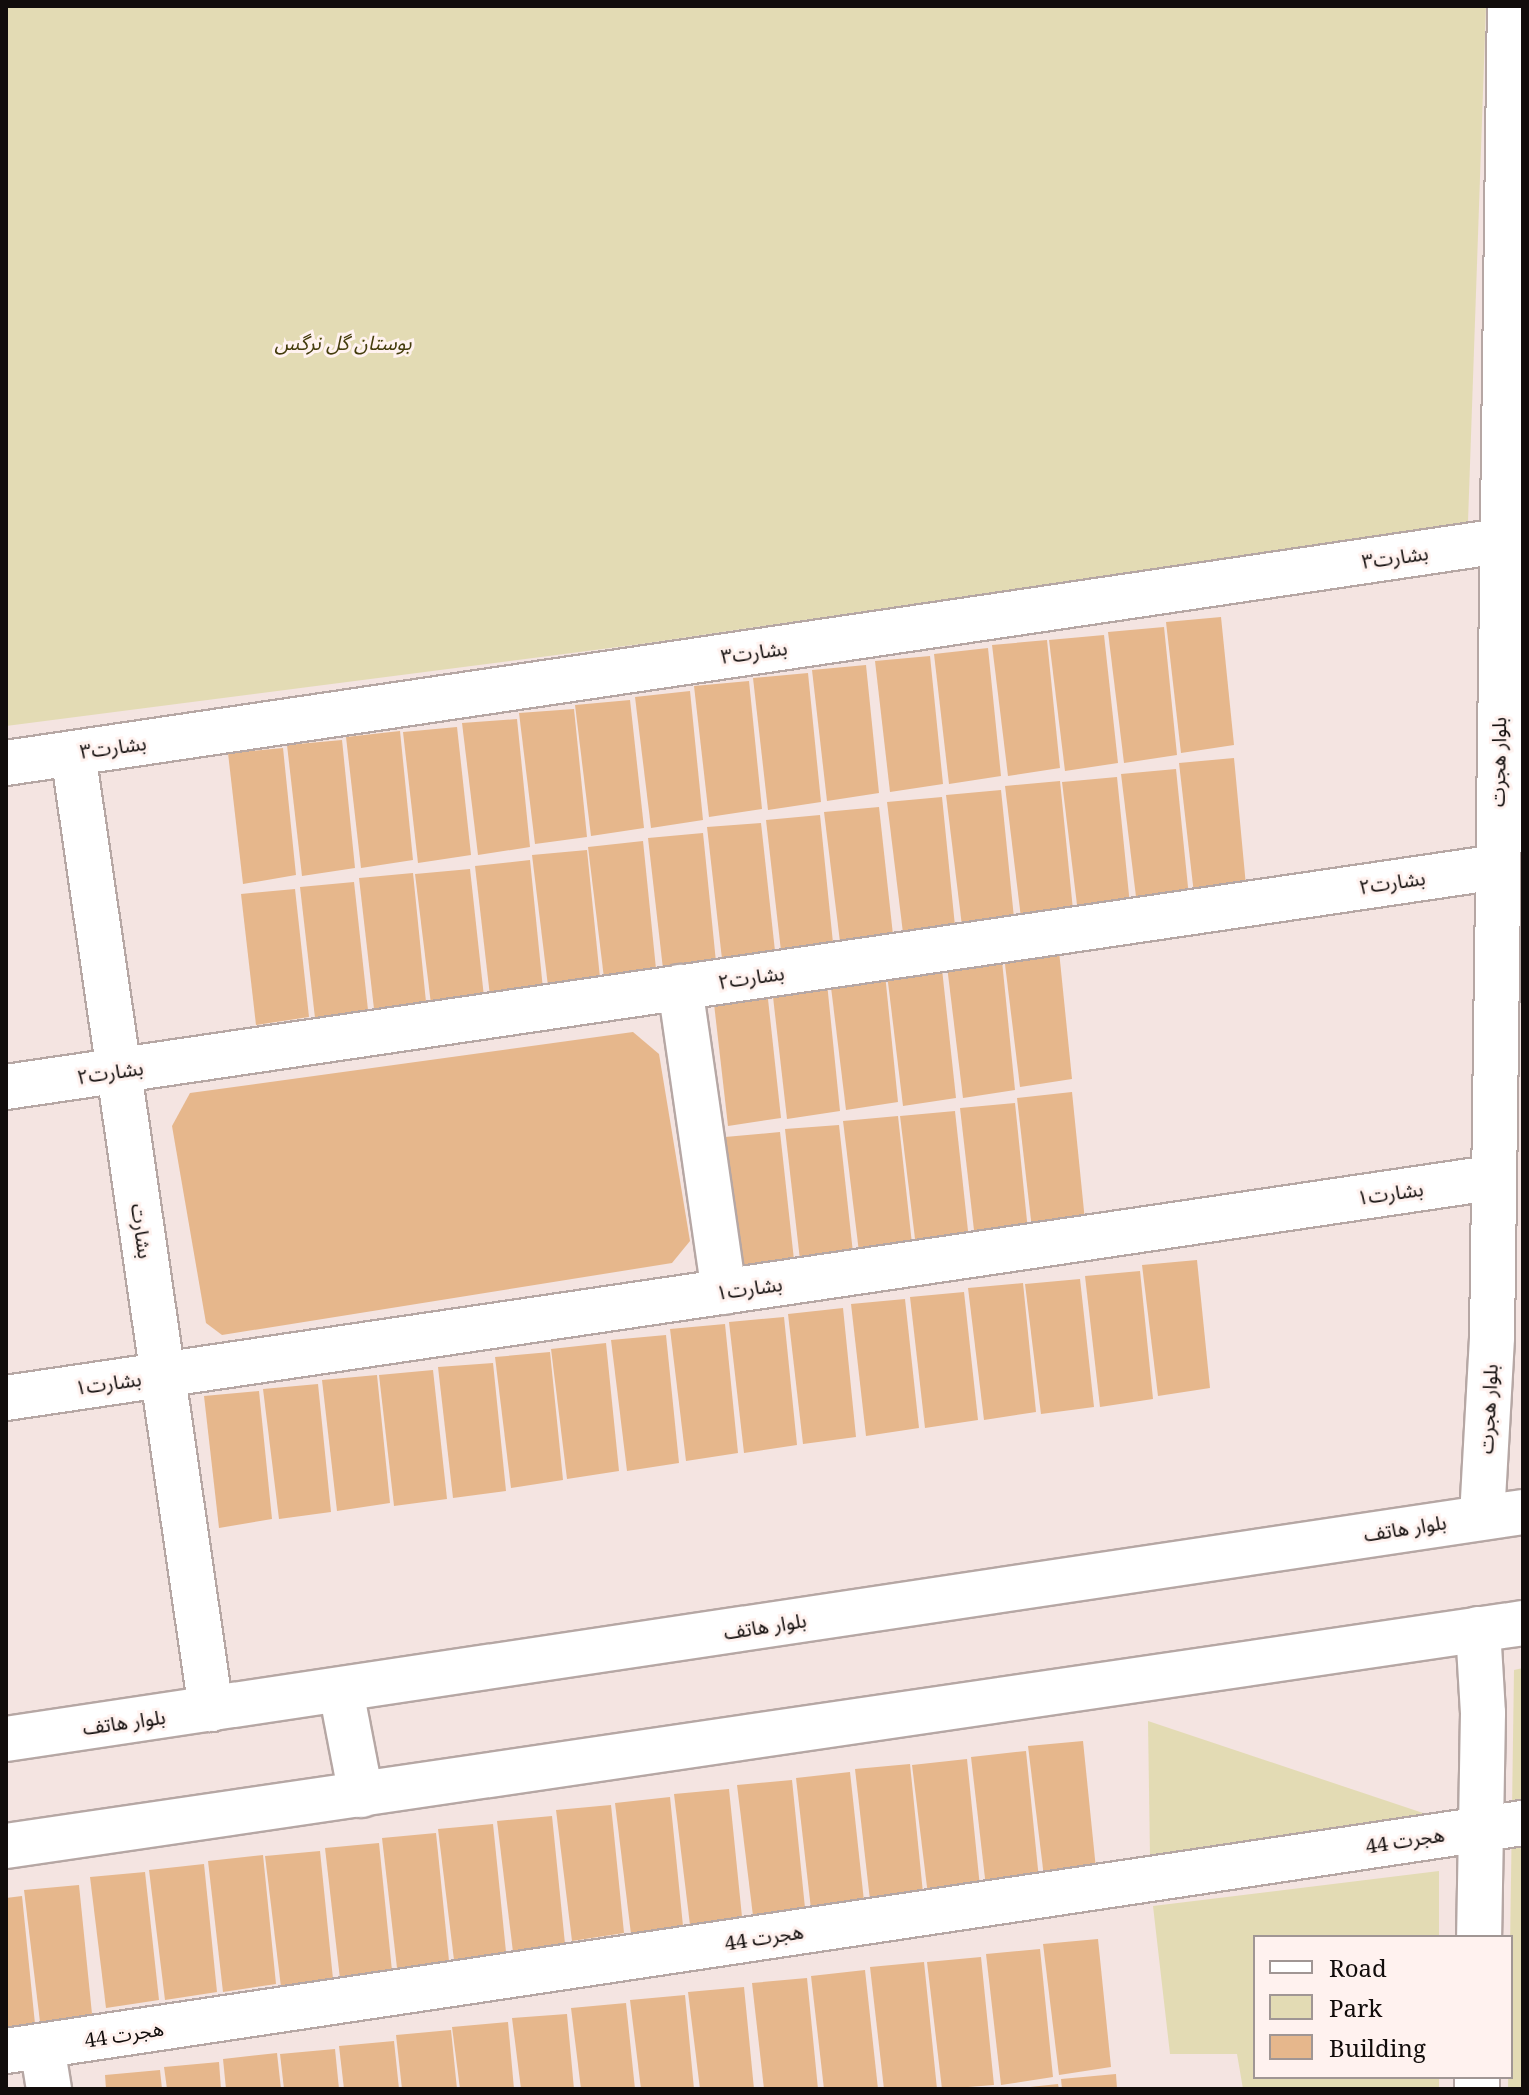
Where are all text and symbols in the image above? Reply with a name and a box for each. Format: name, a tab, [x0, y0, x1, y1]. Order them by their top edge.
park label: بوستان گل نرگس	[275, 330, 411, 354]
street label: بشارت۳	[1360, 540, 1430, 574]
street label: بشارت۳	[719, 635, 789, 669]
street label: بلوار هجرت	[1485, 717, 1511, 807]
street label: بشارت۳	[78, 730, 148, 764]
street label: بشارت۲	[1357, 865, 1427, 899]
street label: بشارت۲	[716, 960, 786, 994]
street label: بشارت۲	[75, 1055, 145, 1089]
street label: بشارت۱	[1355, 1176, 1425, 1210]
street label: بشارت	[126, 1202, 158, 1260]
street label: بشارت۱	[714, 1271, 784, 1305]
street label: بلوار هجرت	[1474, 1363, 1502, 1455]
street label: بشارت۱	[73, 1366, 143, 1400]
street label: بلوار هاتف	[1362, 1510, 1448, 1546]
street label: بلوار هاتف	[722, 1608, 808, 1644]
street label: بلوار هاتف	[81, 1704, 167, 1740]
street label: هجرت 44	[1364, 1822, 1446, 1858]
street label: هجرت 44	[723, 1919, 805, 1955]
legend	[1253, 1935, 1513, 2079]
text: Road	[1329, 1951, 1387, 1984]
text: Park	[1329, 1991, 1382, 2024]
street label: هجرت 44	[83, 2016, 165, 2052]
text: Building	[1329, 2031, 1426, 2064]

